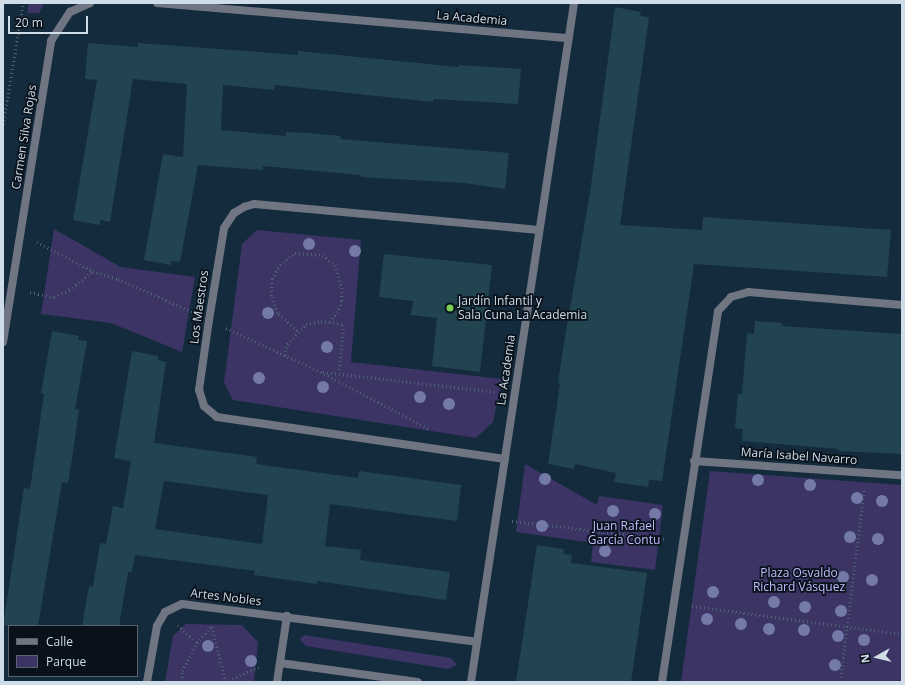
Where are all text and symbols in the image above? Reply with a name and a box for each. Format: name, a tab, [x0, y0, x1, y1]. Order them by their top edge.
scale bar	[10, 8, 90, 34]
street label: La Academia	[436, 8, 508, 28]
text: 20 m	[15, 14, 43, 31]
street label: Carmen Silva Rojas	[9, 84, 39, 190]
street label: Los Maestros	[187, 269, 211, 345]
place label: Jardín Infantil y Sala Cuna La Academia	[458, 294, 587, 322]
marker: Jardín Infantil y Sala Cuna La Academia	[445, 303, 455, 313]
street label: La Academia	[494, 334, 518, 406]
street label: María Isabel Navarro	[740, 445, 858, 467]
park label: Juan Rafael García Contu	[588, 519, 660, 547]
park label: Plaza Osvaldo Richard Vásquez	[753, 566, 845, 594]
street label: Artes Nobles	[190, 586, 262, 608]
legend	[8, 625, 138, 677]
text: Calle	[46, 633, 73, 650]
north arrow	[857, 637, 897, 677]
text: Parque	[46, 653, 86, 670]
text: N	[857, 653, 873, 664]

